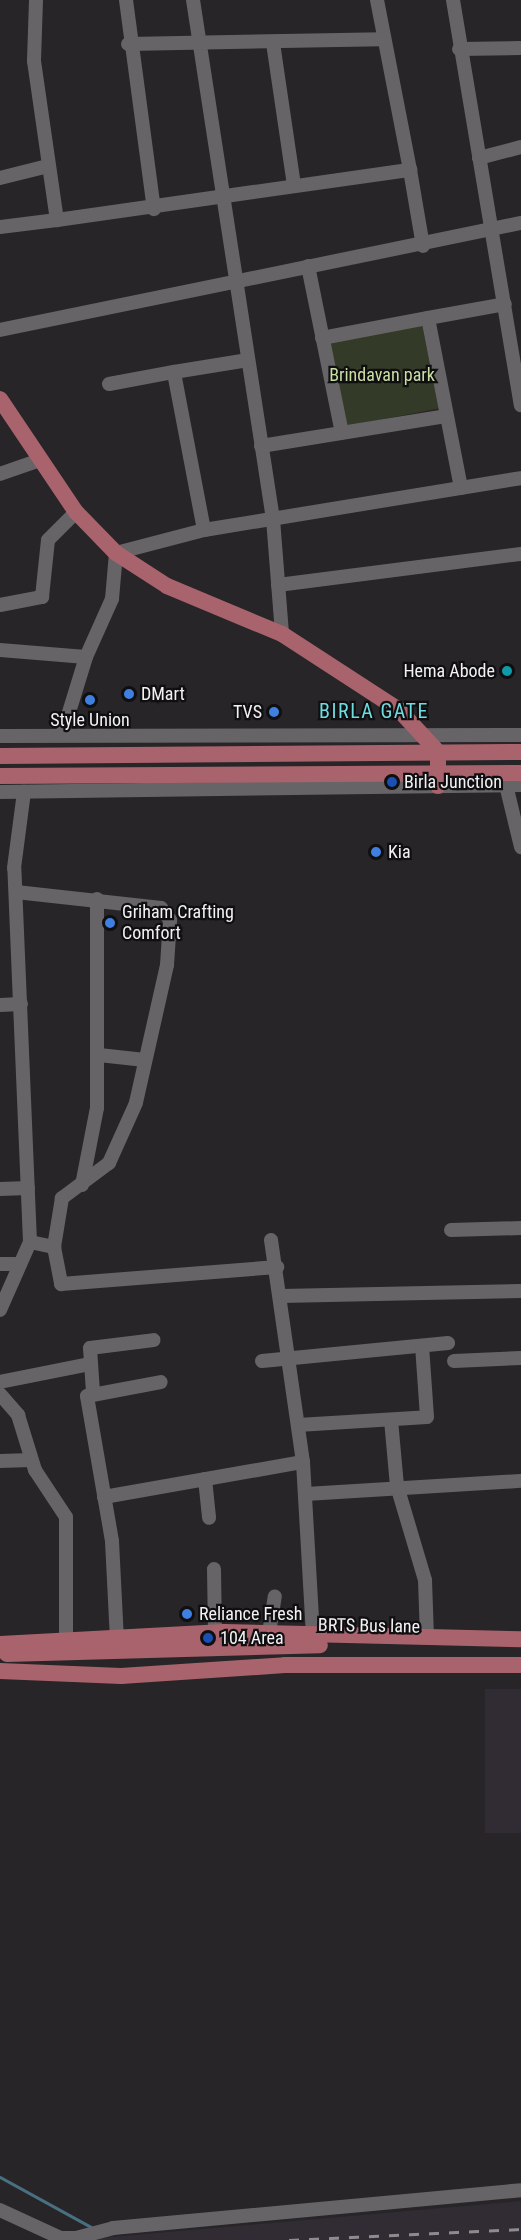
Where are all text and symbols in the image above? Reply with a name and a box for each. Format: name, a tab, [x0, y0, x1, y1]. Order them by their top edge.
park label: Brindavan park	[329, 364, 435, 386]
place label: Hema Abode	[403, 660, 495, 682]
marker: Hema Abode	[500, 664, 514, 678]
place label: DMart	[141, 683, 185, 705]
marker: DMart	[122, 687, 136, 701]
marker: Style Union	[83, 693, 97, 707]
district label: BIRLA GATE	[319, 699, 429, 723]
place label: TVS	[233, 701, 262, 723]
marker: TVS	[267, 705, 281, 719]
place label: Style Union	[50, 709, 130, 731]
place label: Birla Junction	[404, 771, 502, 793]
marker: Birla Junction	[385, 775, 399, 789]
place label: Kia	[388, 841, 411, 863]
marker: Kia	[369, 845, 383, 859]
place label: Griham Crafting Comfort	[122, 902, 234, 944]
marker: Griham Crafting Comfort	[103, 916, 117, 930]
place label: Reliance Fresh	[199, 1603, 303, 1625]
marker: Reliance Fresh	[180, 1607, 194, 1621]
street label: BRTS Bus lane	[318, 1614, 420, 1638]
place label: 104 Area	[220, 1627, 284, 1649]
marker: 104 Area	[201, 1631, 215, 1645]

